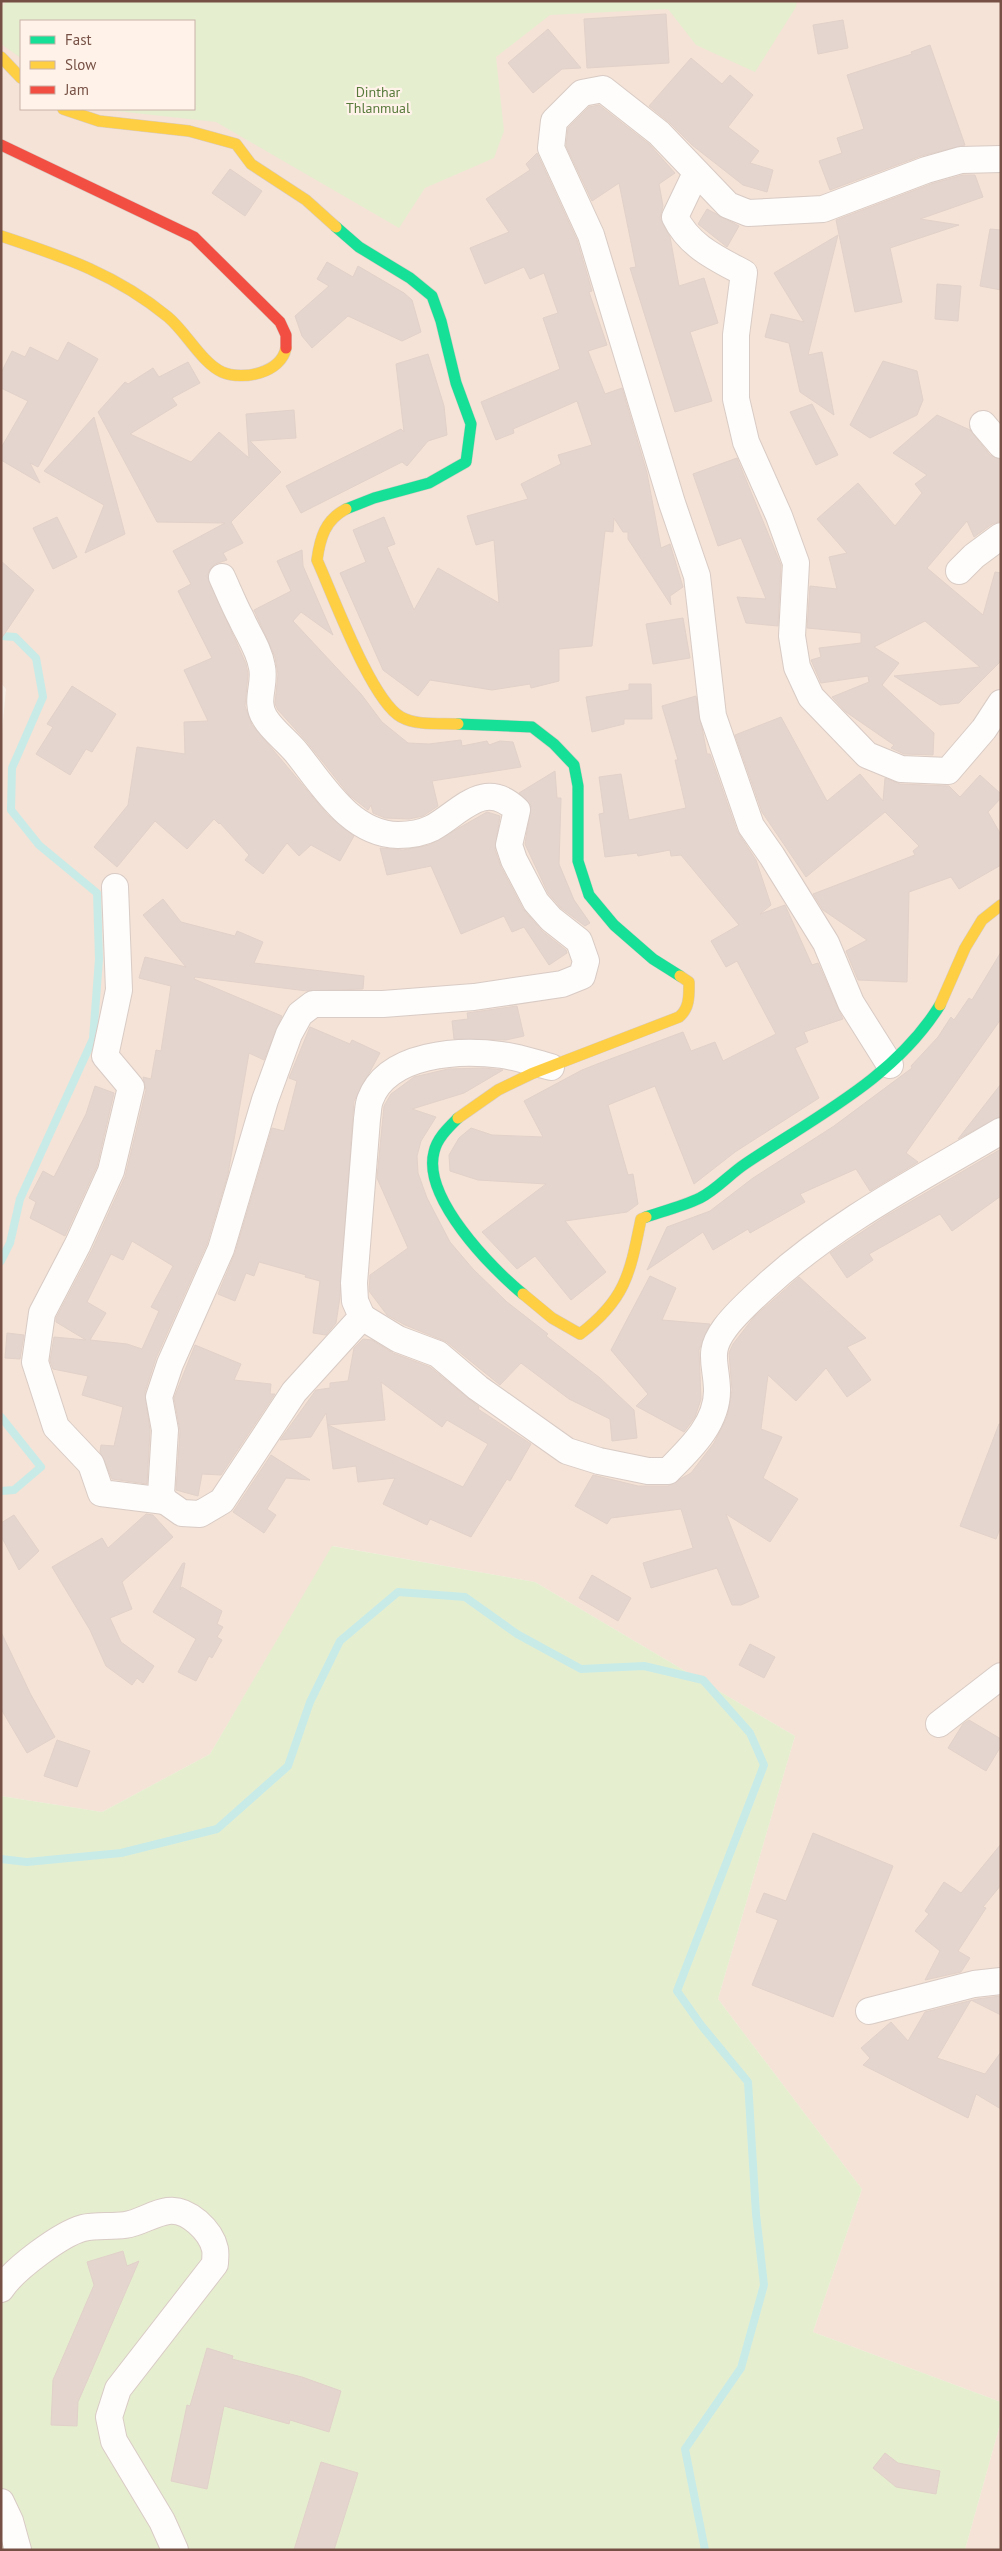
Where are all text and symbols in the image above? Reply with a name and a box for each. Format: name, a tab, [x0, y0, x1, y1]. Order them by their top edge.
legend	[20, 20, 195, 110]
text: Fast	[65, 30, 92, 49]
text: Slow	[65, 55, 96, 74]
text: Jam	[64, 80, 89, 99]
park label: Dinthar Thlanmual	[346, 83, 410, 117]

